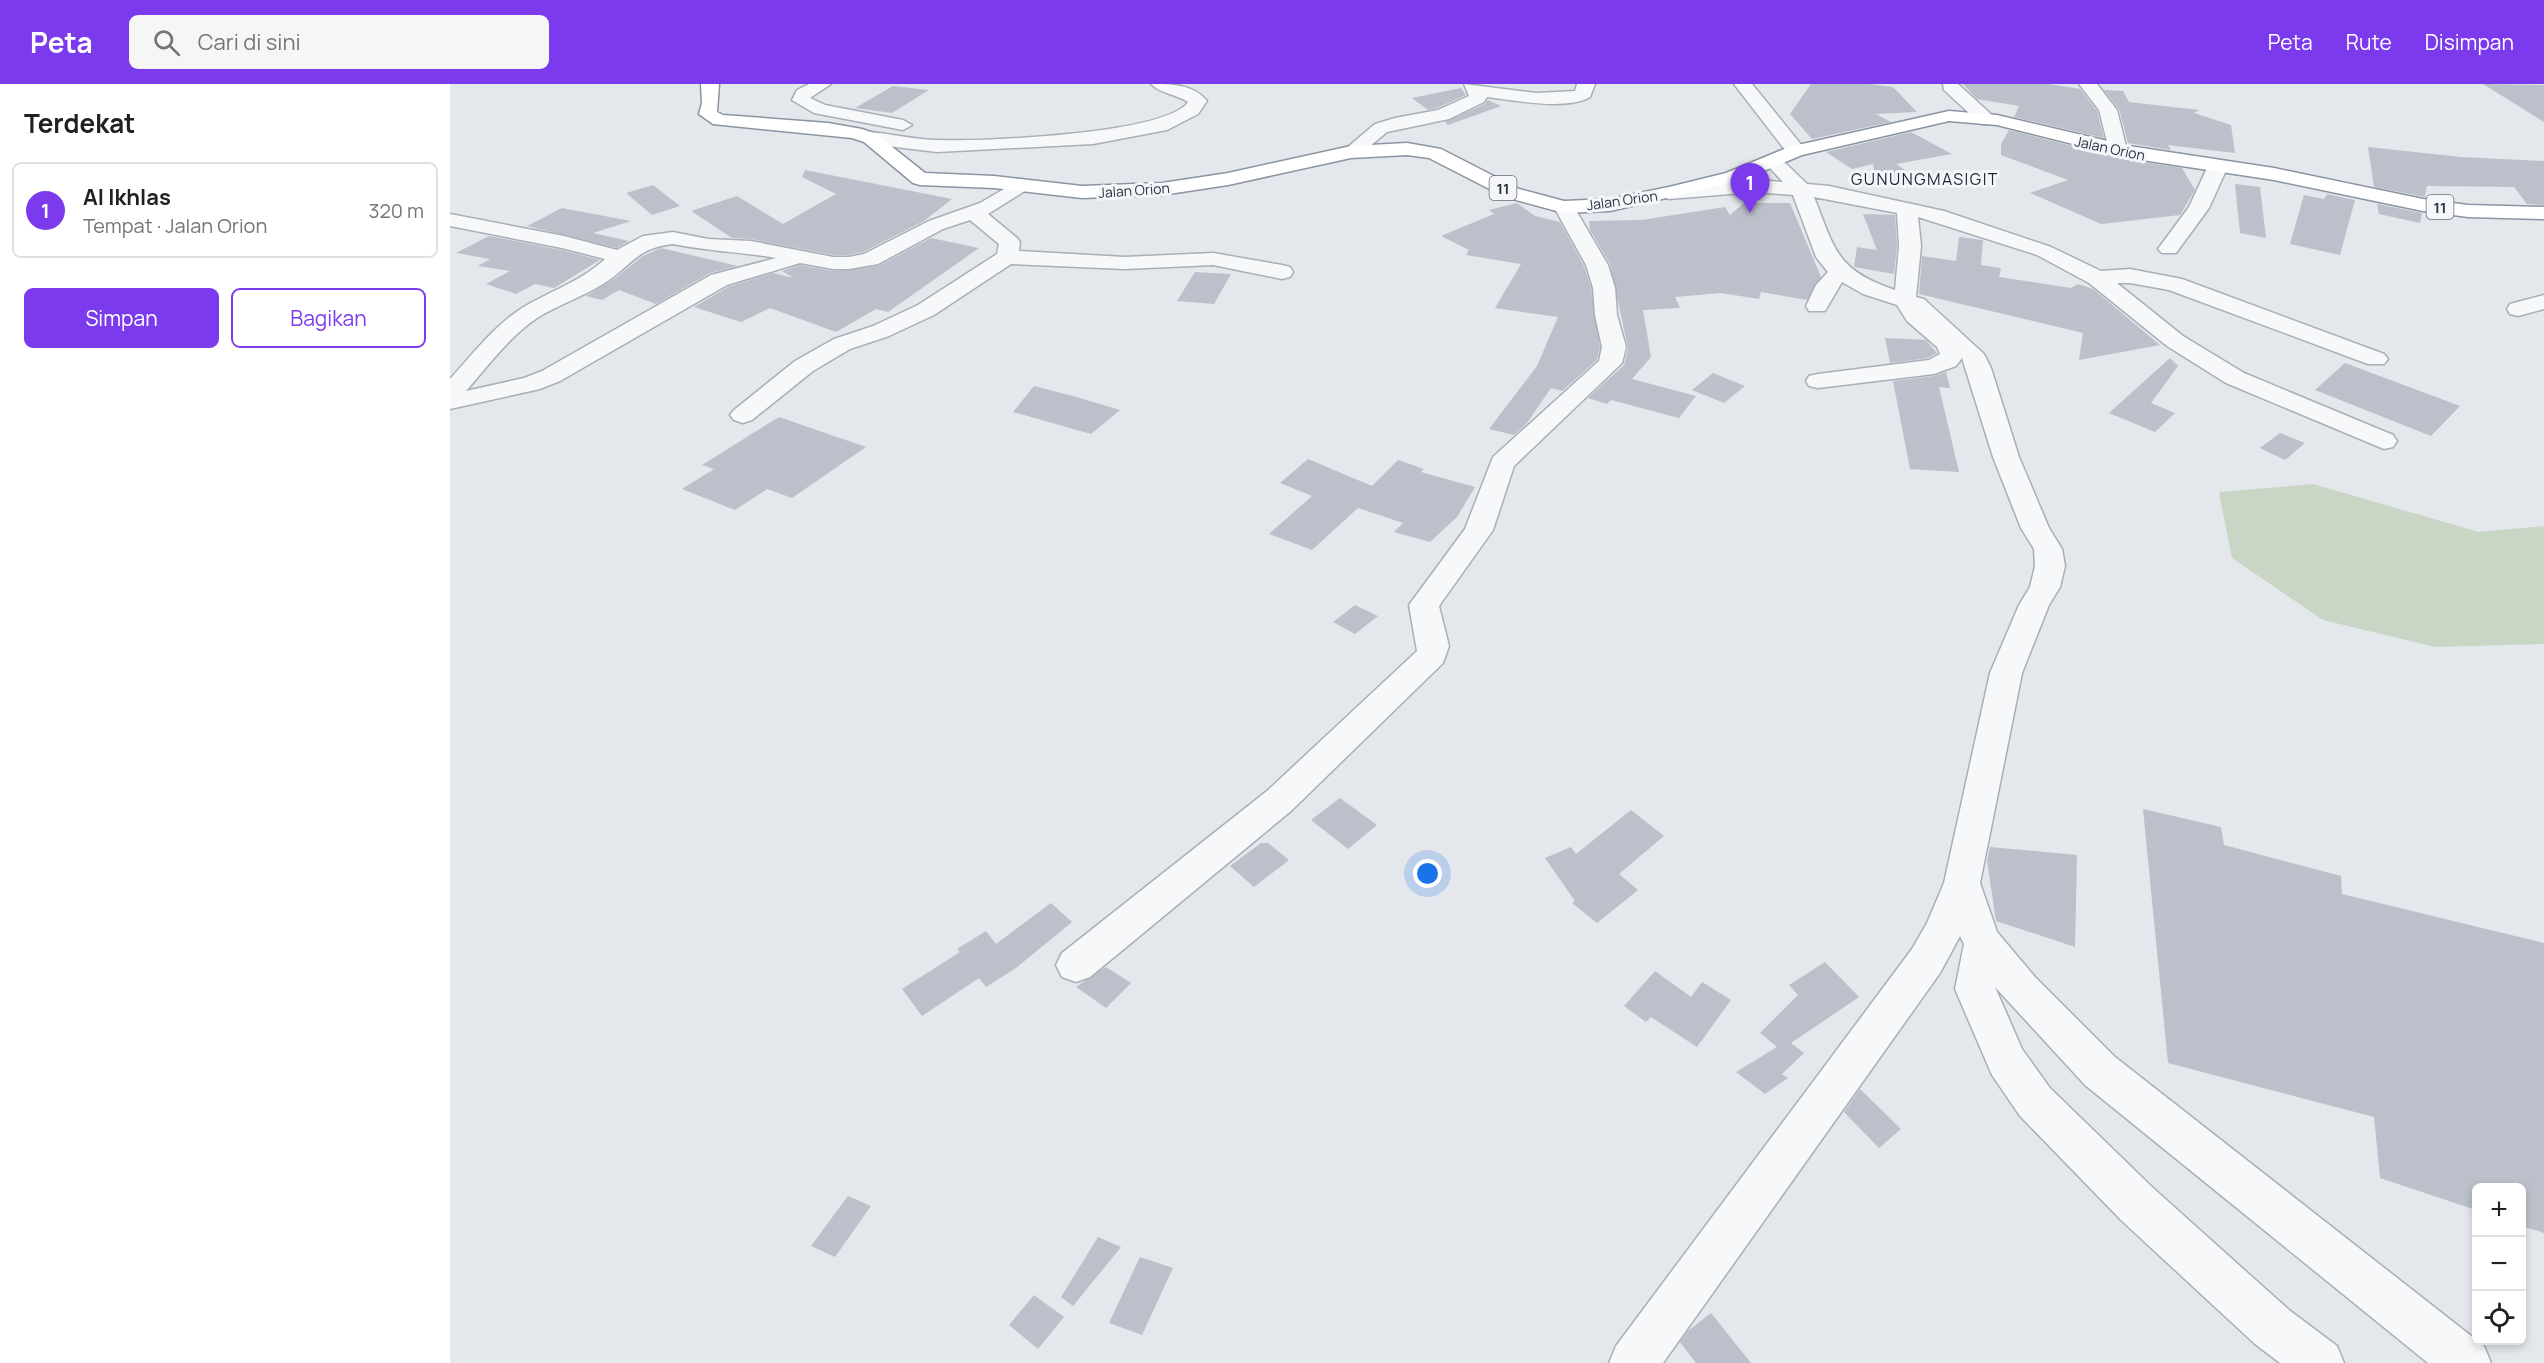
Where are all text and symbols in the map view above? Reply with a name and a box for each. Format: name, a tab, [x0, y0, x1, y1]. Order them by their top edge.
search box	[129, 15, 549, 69]
text: Peta	[30, 23, 93, 61]
icon: search	[150, 26, 183, 59]
text: Cari di sini	[198, 27, 301, 57]
text: Peta	[2268, 28, 2313, 56]
text: Rute	[2346, 28, 2392, 56]
text: Disimpan	[2425, 28, 2514, 56]
text: Terdekat	[24, 105, 135, 141]
street label: Jalan Orion	[2073, 131, 2147, 165]
pin: 1	[1730, 164, 1770, 213]
district label: GUNUNGMASIGIT	[1851, 168, 1999, 190]
road number: 11	[1490, 176, 1516, 200]
street label: Jalan Orion	[1098, 178, 1170, 202]
text: Al Ikhlas	[83, 182, 171, 212]
street label: Jalan Orion	[1585, 186, 1659, 214]
road number: 11	[2426, 195, 2454, 219]
text: 1	[41, 197, 50, 224]
text: 320 m	[368, 197, 424, 224]
text: Tempat · Jalan Orion	[83, 212, 267, 239]
button: Simpan	[24, 288, 219, 348]
button: Bagikan	[231, 288, 426, 348]
your location	[1413, 859, 1442, 888]
map controls	[2472, 1183, 2526, 1345]
button: +	[2472, 1183, 2526, 1237]
button: −	[2472, 1237, 2526, 1291]
button: locate	[2472, 1291, 2526, 1345]

